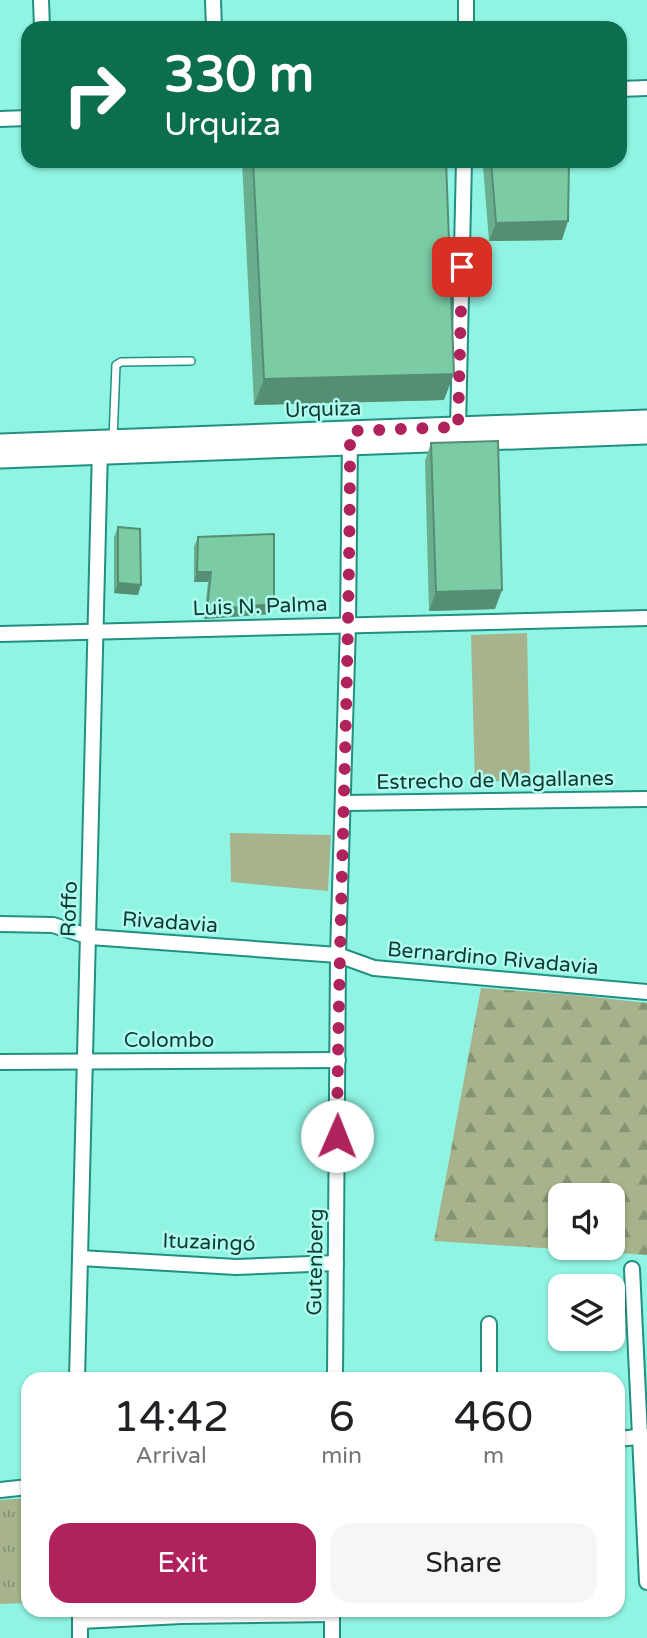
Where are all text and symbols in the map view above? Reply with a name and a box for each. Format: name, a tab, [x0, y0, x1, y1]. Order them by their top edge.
text: 330 m	[164, 46, 314, 105]
icon: right	[49, 49, 140, 140]
text: Urquiza	[164, 106, 281, 144]
pin	[432, 237, 492, 297]
icon: arrive	[443, 248, 481, 286]
street label: Urquiza	[284, 396, 362, 423]
street label: Luis N. Palma	[192, 592, 328, 621]
street label: Estrecho de Magallanes	[376, 766, 614, 795]
street label: Roffo	[56, 881, 83, 937]
street label: Rivadavia	[121, 907, 219, 938]
street label: Bernardino Rivadavia	[386, 937, 600, 980]
street label: Colombo	[124, 1028, 214, 1053]
position arrow	[300, 1099, 374, 1173]
map controls	[548, 1183, 625, 1351]
button: sound	[548, 1183, 625, 1260]
street label: Gutenberg	[302, 1208, 329, 1316]
street label: Ituzaingó	[162, 1228, 256, 1257]
button: layers	[548, 1274, 625, 1351]
text: 14:42	[113, 1392, 229, 1443]
text: 6	[328, 1392, 355, 1443]
text: 460	[454, 1392, 533, 1443]
text: Arrival	[136, 1442, 207, 1470]
text: min	[321, 1442, 362, 1470]
text: m	[483, 1442, 504, 1470]
button: Exit	[49, 1523, 316, 1603]
button: Share	[330, 1523, 597, 1603]

